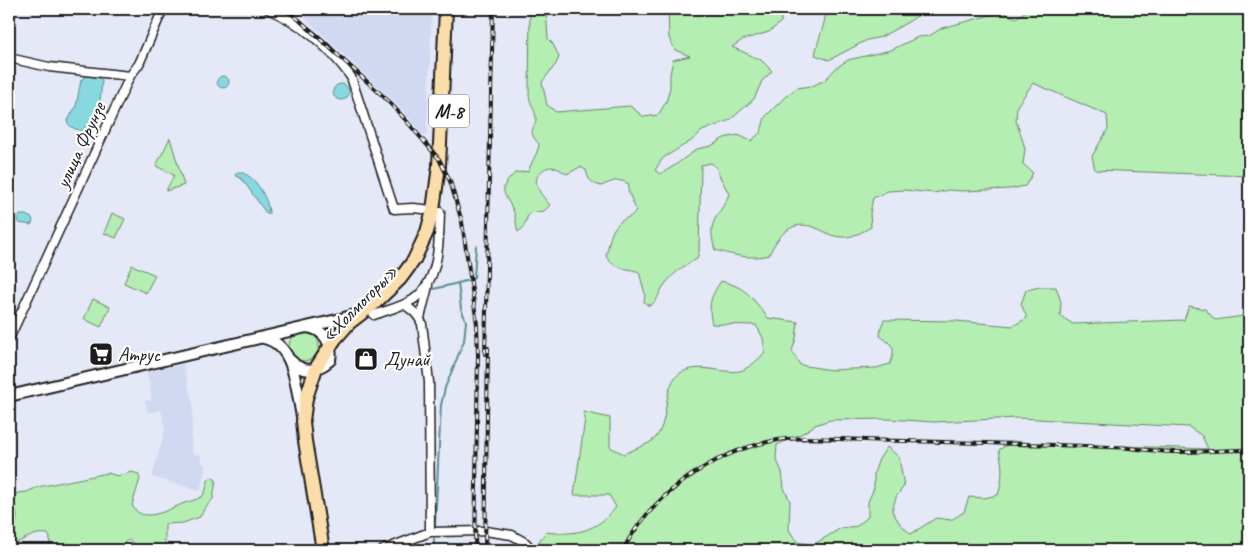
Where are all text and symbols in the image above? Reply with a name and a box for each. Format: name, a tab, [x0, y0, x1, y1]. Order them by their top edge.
road number: М-8	[429, 94, 469, 128]
street label: улица Фрунзе	[49, 97, 112, 193]
street label: «Холмогоры»	[315, 259, 403, 347]
supermarket icon: Атрус	[88, 341, 114, 367]
place label: Атрус	[118, 342, 161, 367]
shop icon: Дунай	[353, 346, 379, 372]
place label: Дунай	[384, 347, 432, 372]

